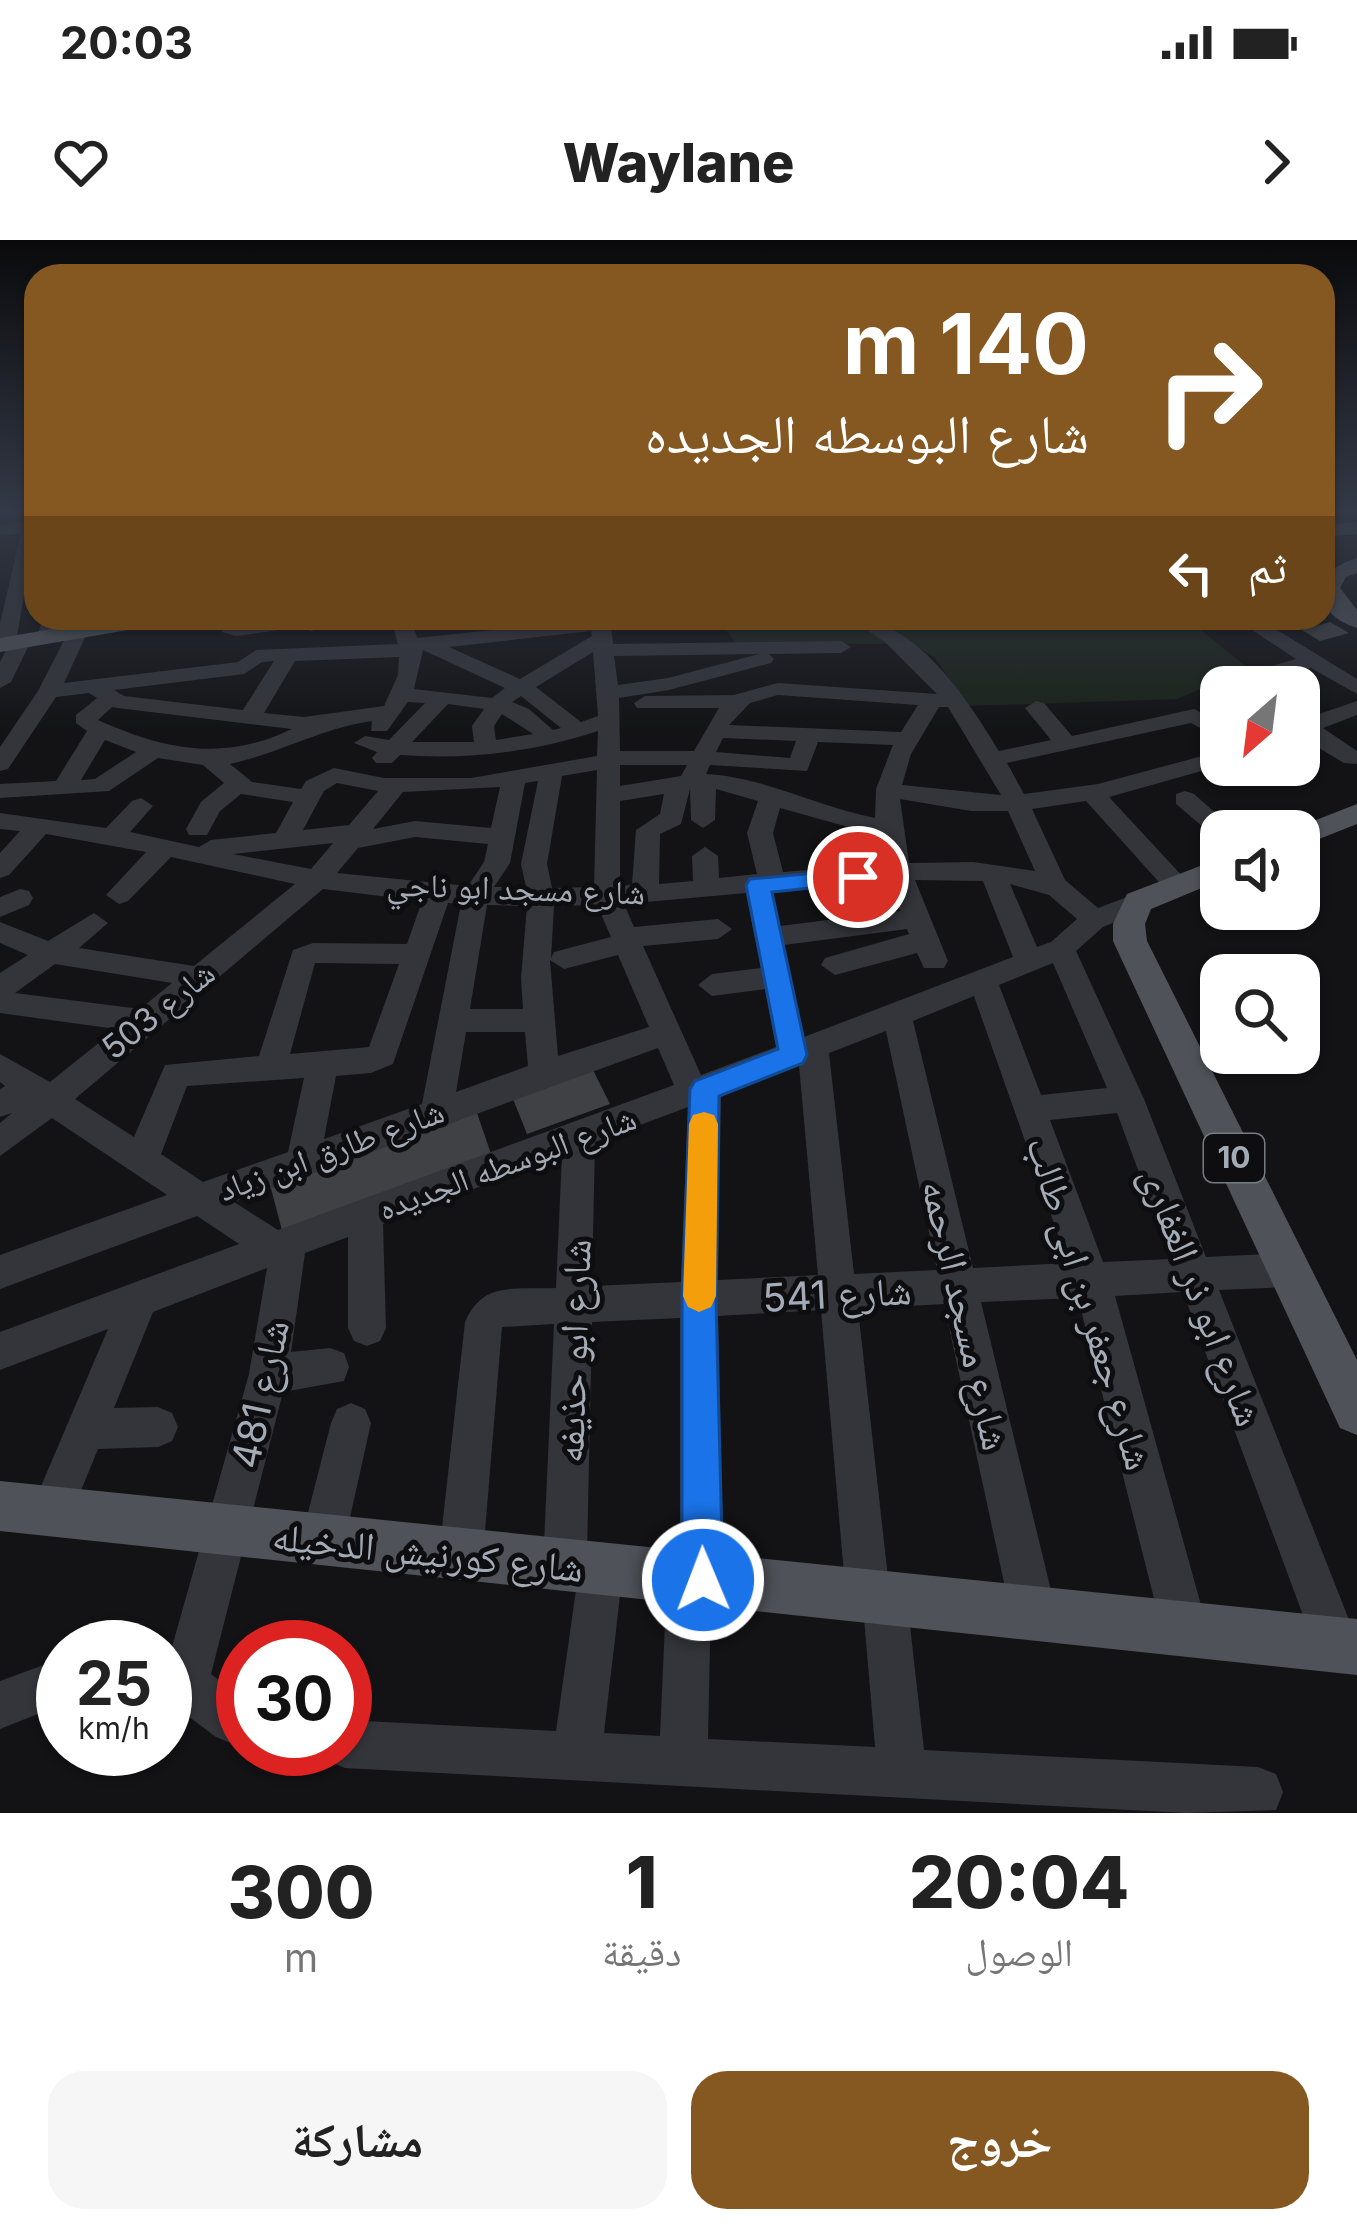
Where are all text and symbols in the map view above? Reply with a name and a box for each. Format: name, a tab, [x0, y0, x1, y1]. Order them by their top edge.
text: 20:03	[60, 15, 193, 70]
icon: heart	[48, 129, 114, 195]
icon: forward	[1243, 129, 1309, 195]
text: Waylane	[563, 130, 794, 195]
text: 140 m	[843, 293, 1089, 394]
icon: right	[1131, 312, 1287, 468]
text: شارع البوسطه الجديده	[645, 401, 1089, 466]
text: ثم	[1248, 539, 1287, 594]
icon: left	[1158, 540, 1224, 606]
north arrow	[1200, 666, 1320, 786]
map controls	[1200, 666, 1320, 1074]
button: sound	[1200, 810, 1320, 930]
pin	[807, 826, 909, 928]
icon: arrive	[825, 844, 891, 910]
street label: شارع مسجد ابو ناجي	[386, 863, 646, 919]
street label: شارع 503	[94, 953, 223, 1068]
button: search	[1200, 954, 1320, 1074]
street label: شارع طارق ابن زياد	[213, 1091, 450, 1210]
street label: شارع البوسطه الجديده	[373, 1098, 642, 1229]
street label: شارع جعفر بن ابى طالب	[1016, 1131, 1164, 1476]
road number: 10	[1204, 1134, 1264, 1182]
street label: شارع ابو ذر الغفارى	[1130, 1159, 1274, 1433]
street label: شارع مسجد الرحمه	[911, 1175, 1020, 1455]
street label: شارع ابو حذيفه	[545, 1238, 602, 1464]
street label: شارع 541	[761, 1266, 913, 1323]
street label: شارع 481	[221, 1316, 300, 1473]
street label: شارع كورنيش الدخيله	[270, 1512, 586, 1593]
position arrow	[640, 1517, 766, 1643]
speed limit sign: 30	[216, 1620, 372, 1776]
text: 25	[76, 1647, 152, 1719]
text: km/h	[78, 1710, 150, 1746]
text: 1	[626, 1838, 658, 1925]
text: 20:04	[909, 1838, 1129, 1925]
text: 300	[228, 1848, 375, 1935]
text: دقيقة	[602, 1928, 681, 1975]
text: الوصول	[965, 1928, 1073, 1975]
text: m	[284, 1934, 318, 1981]
button: مشاركة	[48, 2071, 667, 2209]
button: خروج	[691, 2071, 1309, 2209]

